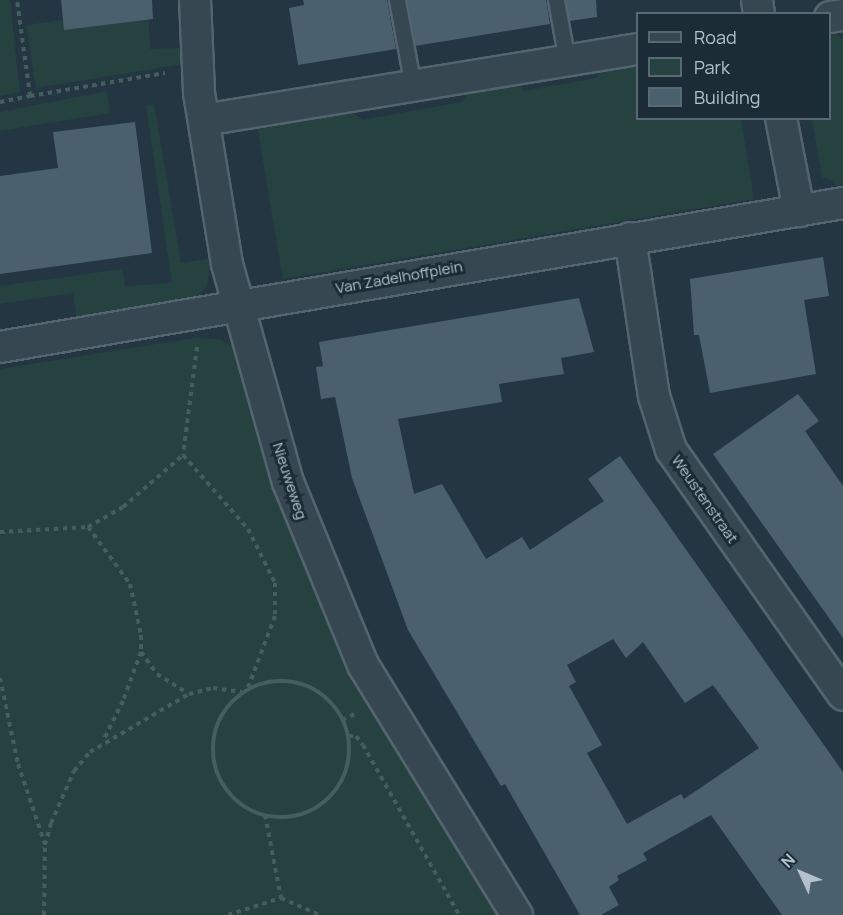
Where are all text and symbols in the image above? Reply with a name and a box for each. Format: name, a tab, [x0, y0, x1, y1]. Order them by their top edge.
legend	[636, 12, 831, 120]
text: Road	[694, 25, 737, 49]
text: Park	[694, 55, 730, 79]
text: Building	[694, 85, 760, 109]
street label: Van Zadelhoffplein	[334, 257, 464, 297]
street label: Nieuweweg	[269, 440, 311, 522]
street label: Weustenstraat	[668, 451, 742, 547]
north arrow	[771, 843, 831, 903]
text: N	[776, 849, 800, 872]

